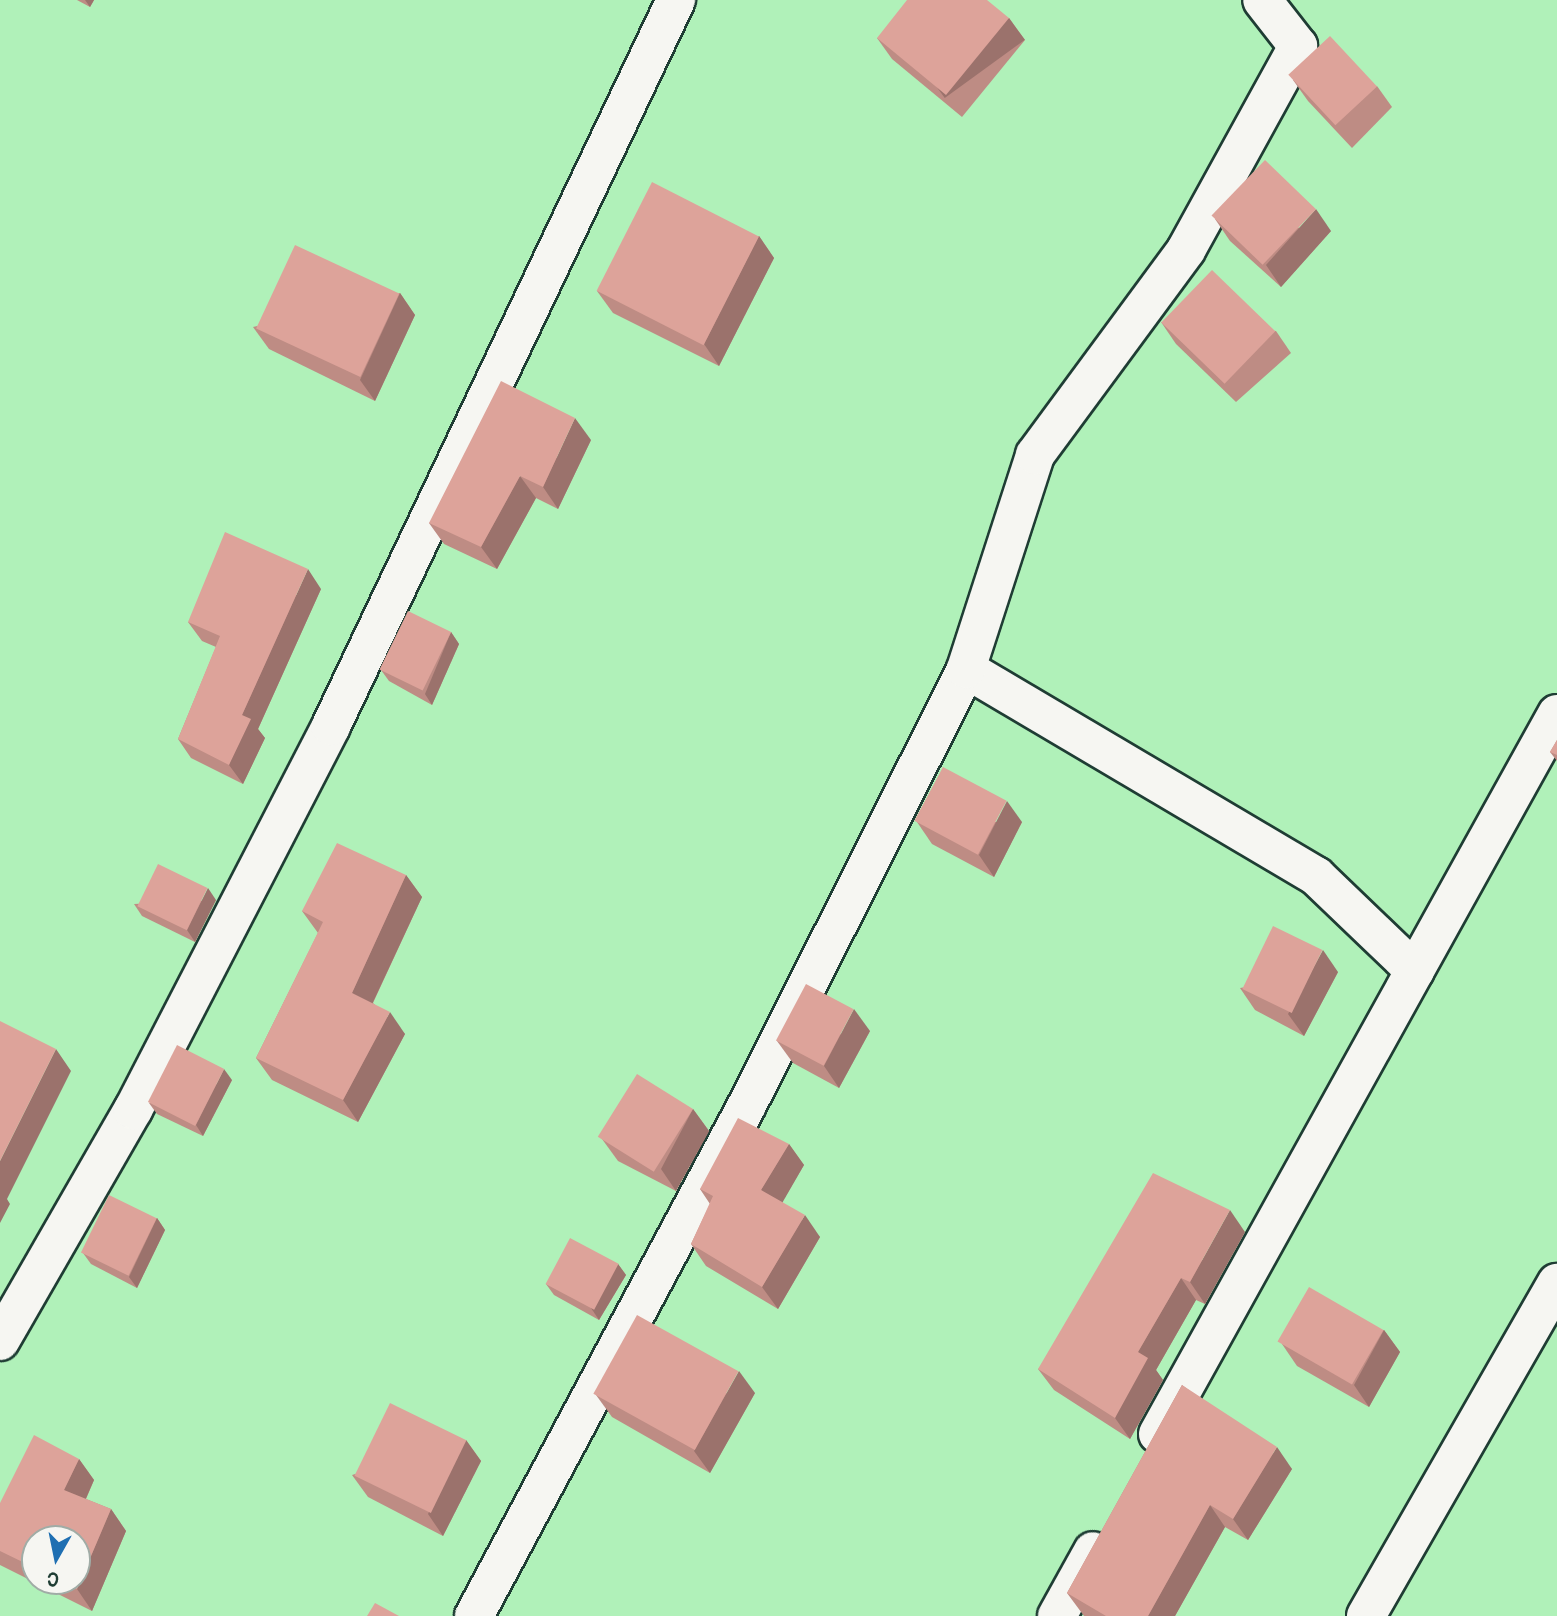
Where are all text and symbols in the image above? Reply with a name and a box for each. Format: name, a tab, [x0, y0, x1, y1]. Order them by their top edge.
north arrow	[21, 1525, 91, 1595]
text: С	[45, 1566, 61, 1592]

